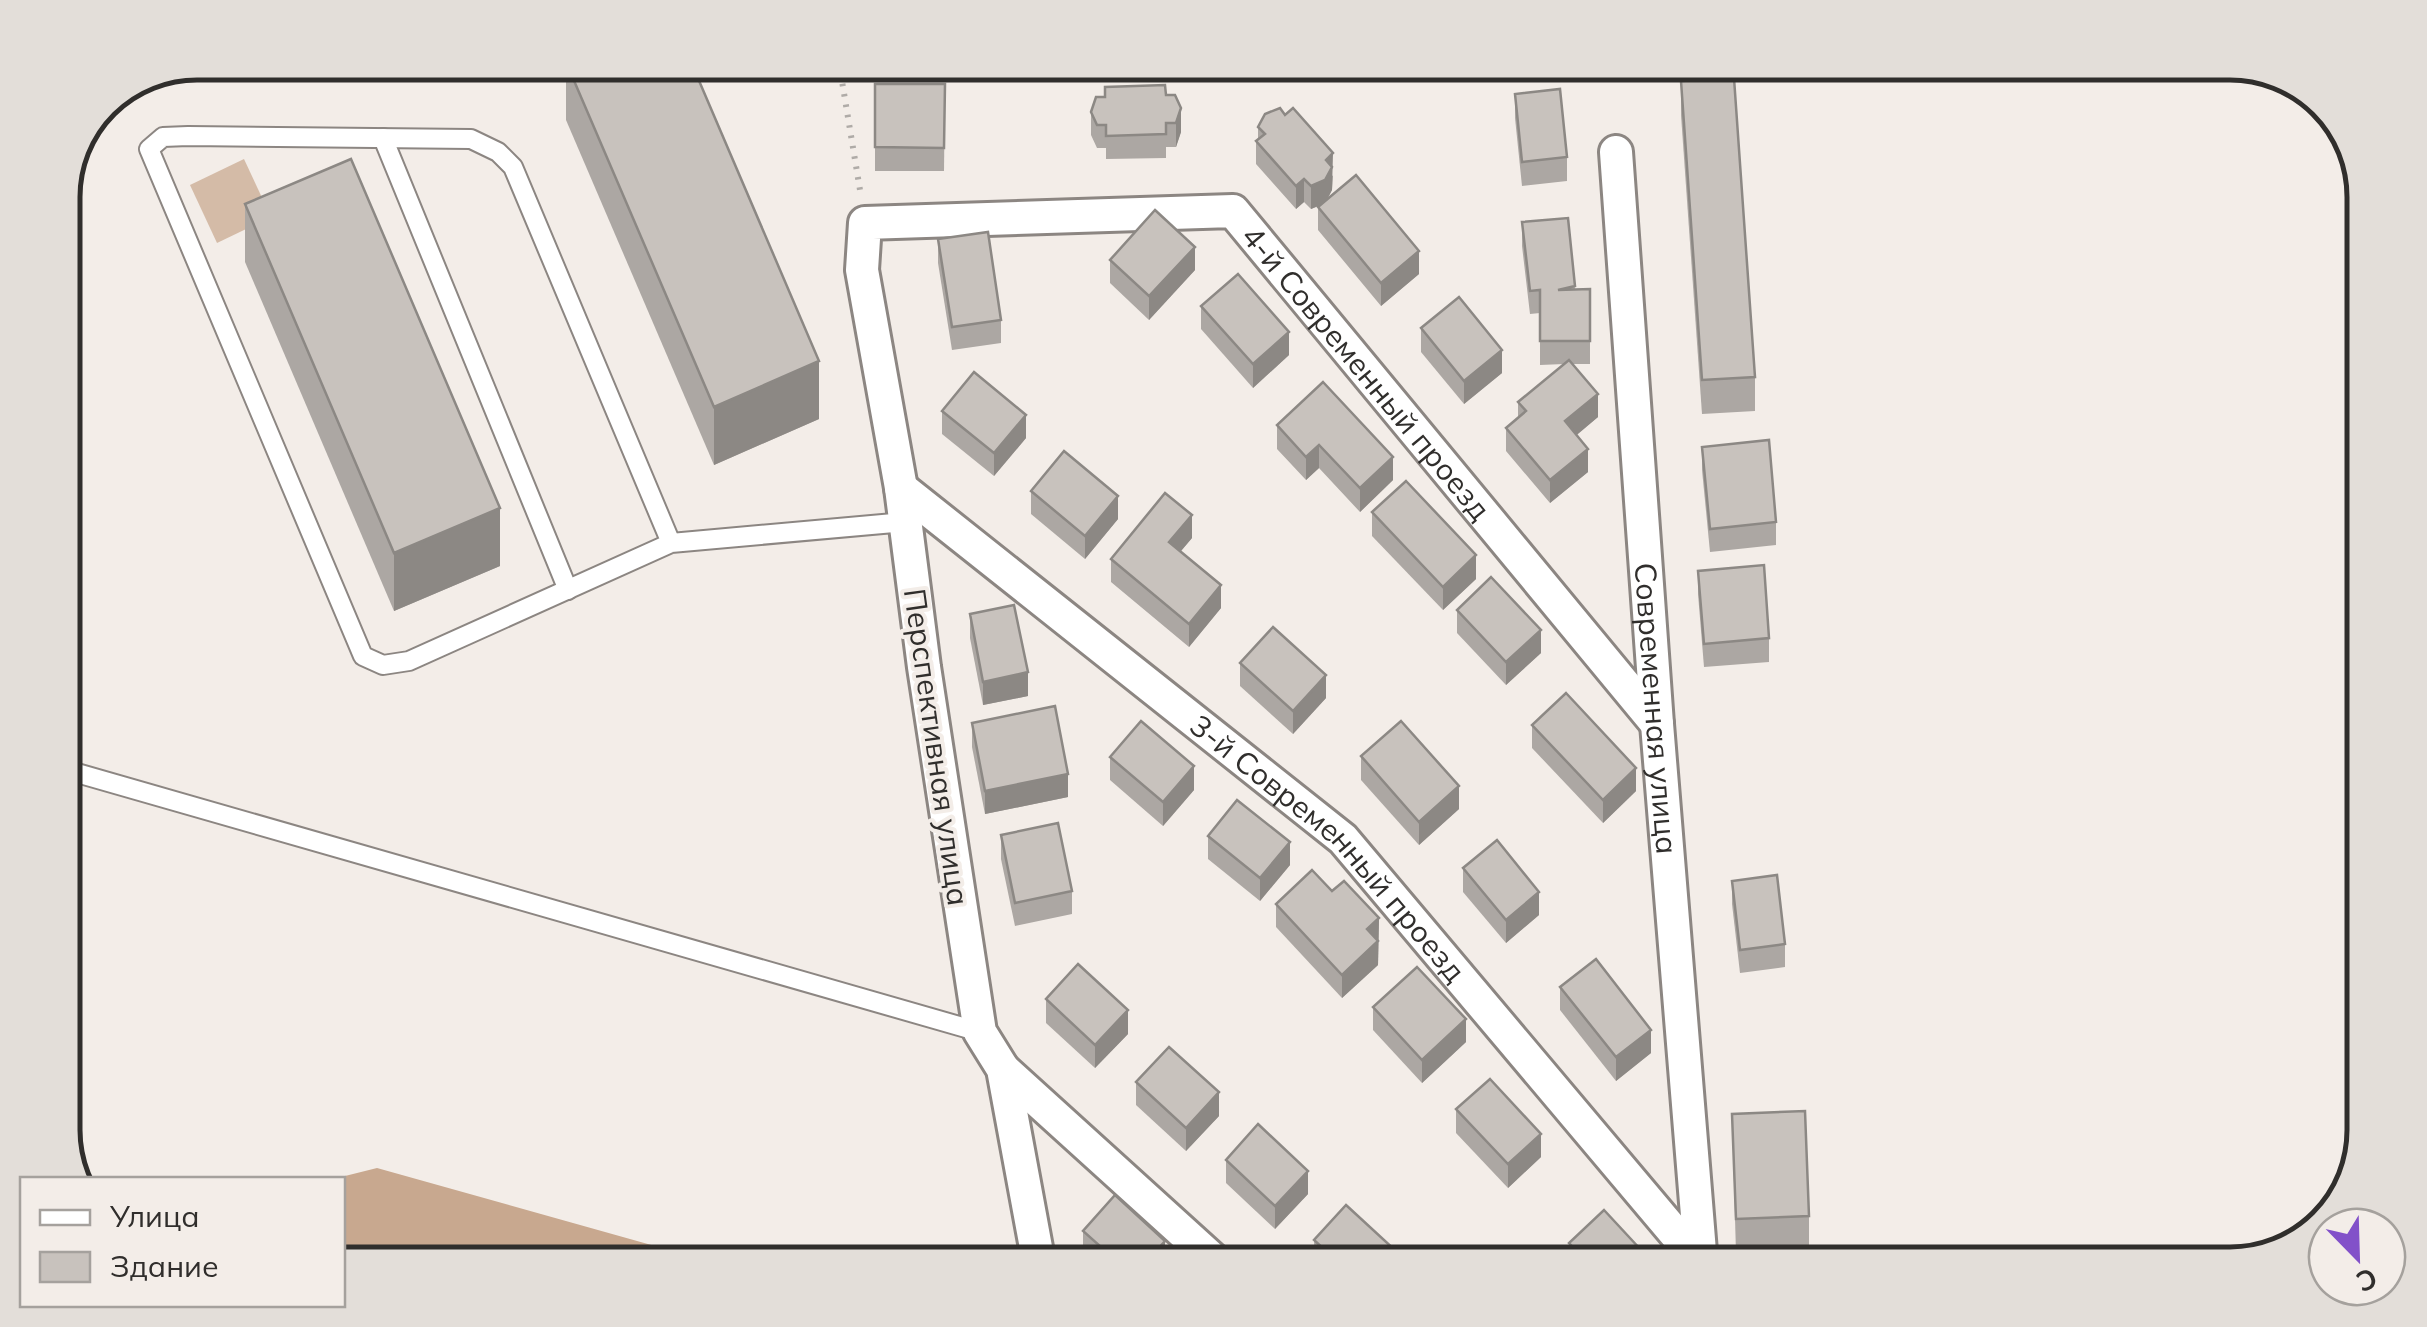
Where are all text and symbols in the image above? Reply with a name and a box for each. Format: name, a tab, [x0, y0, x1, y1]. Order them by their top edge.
street label: 4-й Современный проезд	[1234, 218, 1499, 528]
street label: Современная улица	[1626, 561, 1687, 856]
street label: Перспективная улица	[896, 586, 978, 908]
street label: 3-й Современный проезд	[1183, 706, 1474, 990]
legend	[20, 1177, 345, 1307]
text: Улица	[109, 1197, 200, 1235]
north arrow	[2307, 1207, 2407, 1307]
text: Здание	[110, 1247, 219, 1285]
text: С	[2351, 1261, 2383, 1300]

